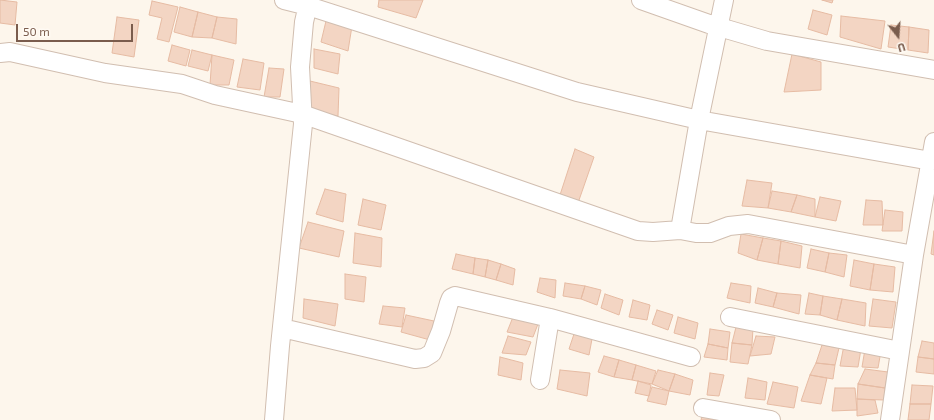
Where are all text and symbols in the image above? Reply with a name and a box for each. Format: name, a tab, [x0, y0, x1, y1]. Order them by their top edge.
scale bar	[18, 16, 135, 42]
north arrow	[878, 16, 918, 56]
text: 50 m	[23, 24, 50, 38]
text: U	[896, 41, 907, 55]

